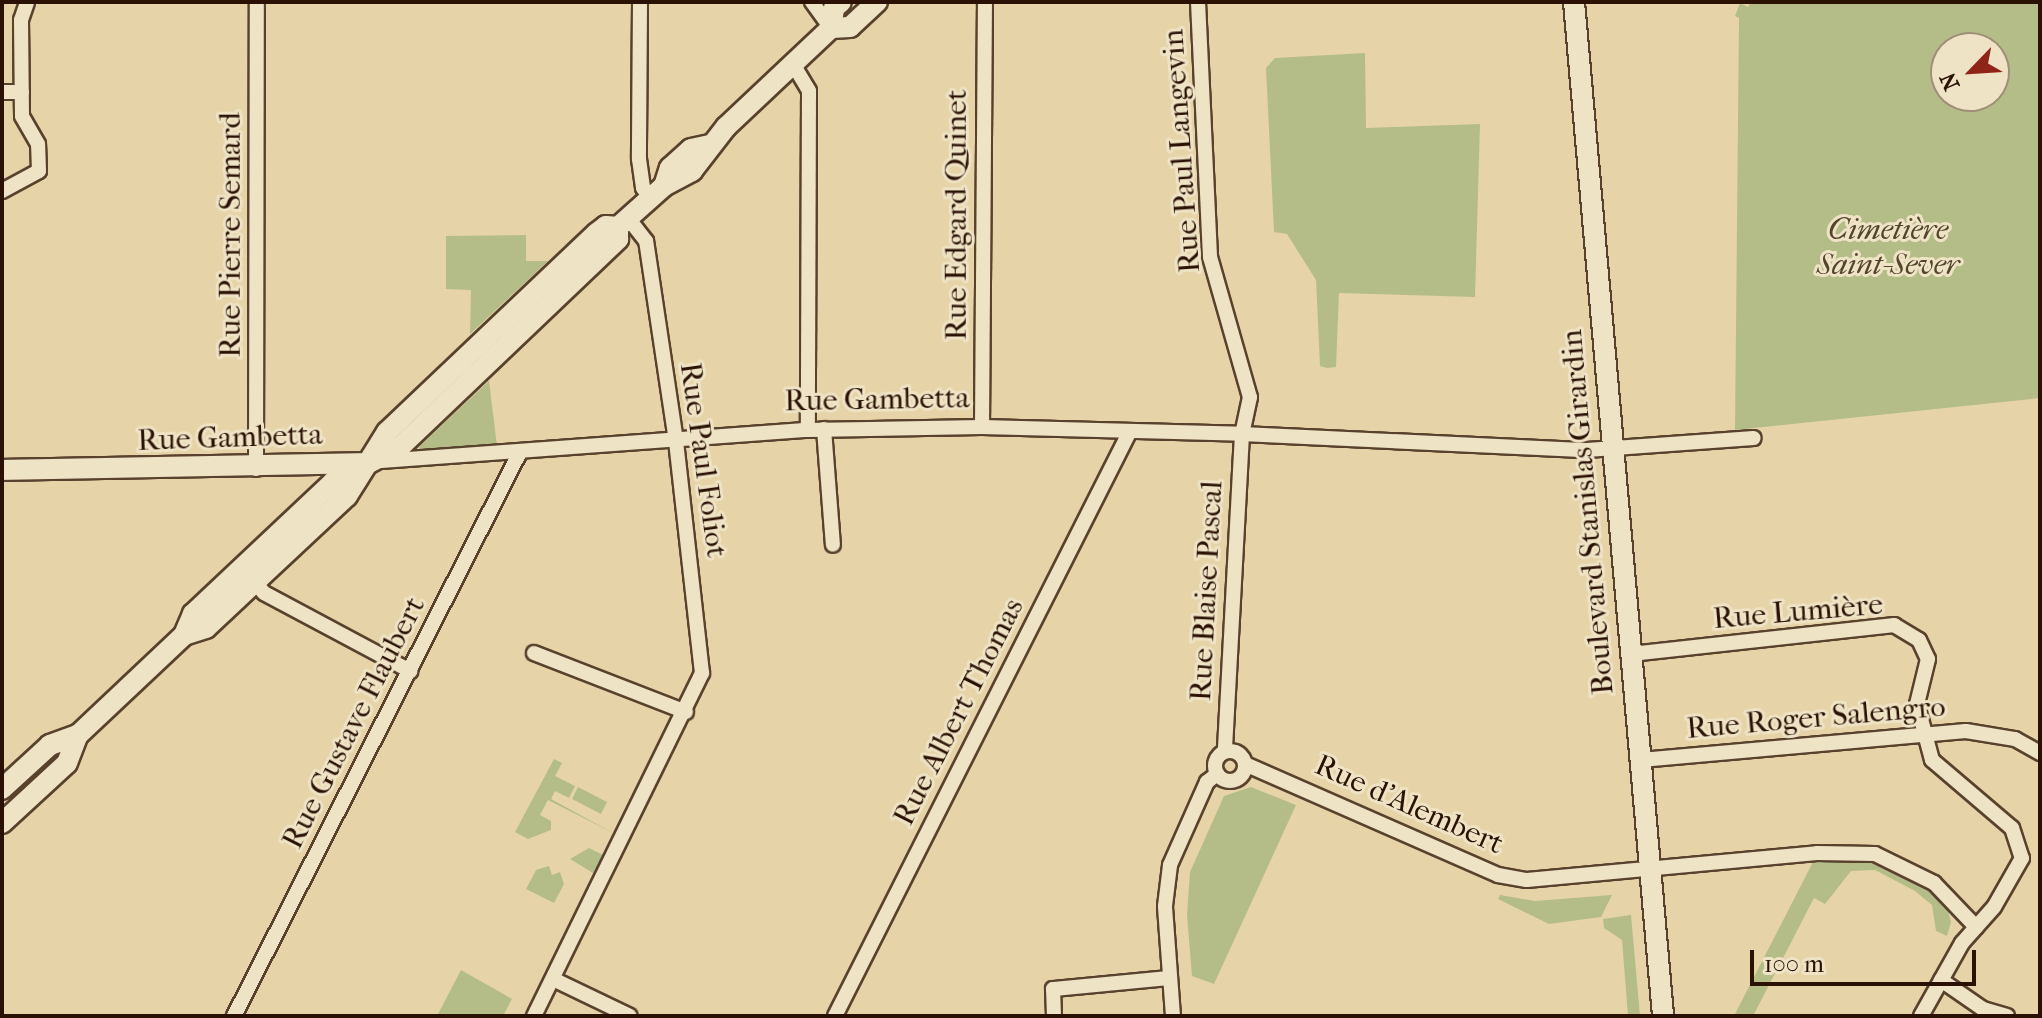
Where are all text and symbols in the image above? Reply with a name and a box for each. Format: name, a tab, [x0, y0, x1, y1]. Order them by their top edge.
street label: Rue Paul Langevin	[1156, 28, 1208, 274]
north arrow	[1930, 32, 2010, 112]
text: N	[1935, 68, 1965, 94]
street label: Rue Edgard Quinet	[939, 90, 975, 340]
street label: Rue Pierre Semard	[213, 112, 249, 358]
park label: Cimetière Saint-Sever	[1817, 212, 1959, 282]
street label: Boulevard Stanislas Girardin	[1554, 328, 1622, 696]
street label: Rue Paul Foliot	[672, 360, 734, 560]
street label: Rue Gambetta	[784, 380, 970, 420]
street label: Rue Gambetta	[137, 417, 323, 459]
street label: Rue Blaise Pascal	[1183, 480, 1231, 702]
street label: Rue Lumière	[1712, 587, 1884, 637]
street label: Rue Gustave Flaubert	[275, 591, 433, 855]
street label: Rue Albert Thomas	[886, 592, 1032, 832]
street label: Rue Roger Salengro	[1685, 689, 1947, 747]
street label: Rue d'Alembert	[1309, 747, 1509, 863]
scale bar	[1754, 934, 1980, 984]
text: 100 m	[1764, 950, 1824, 978]

